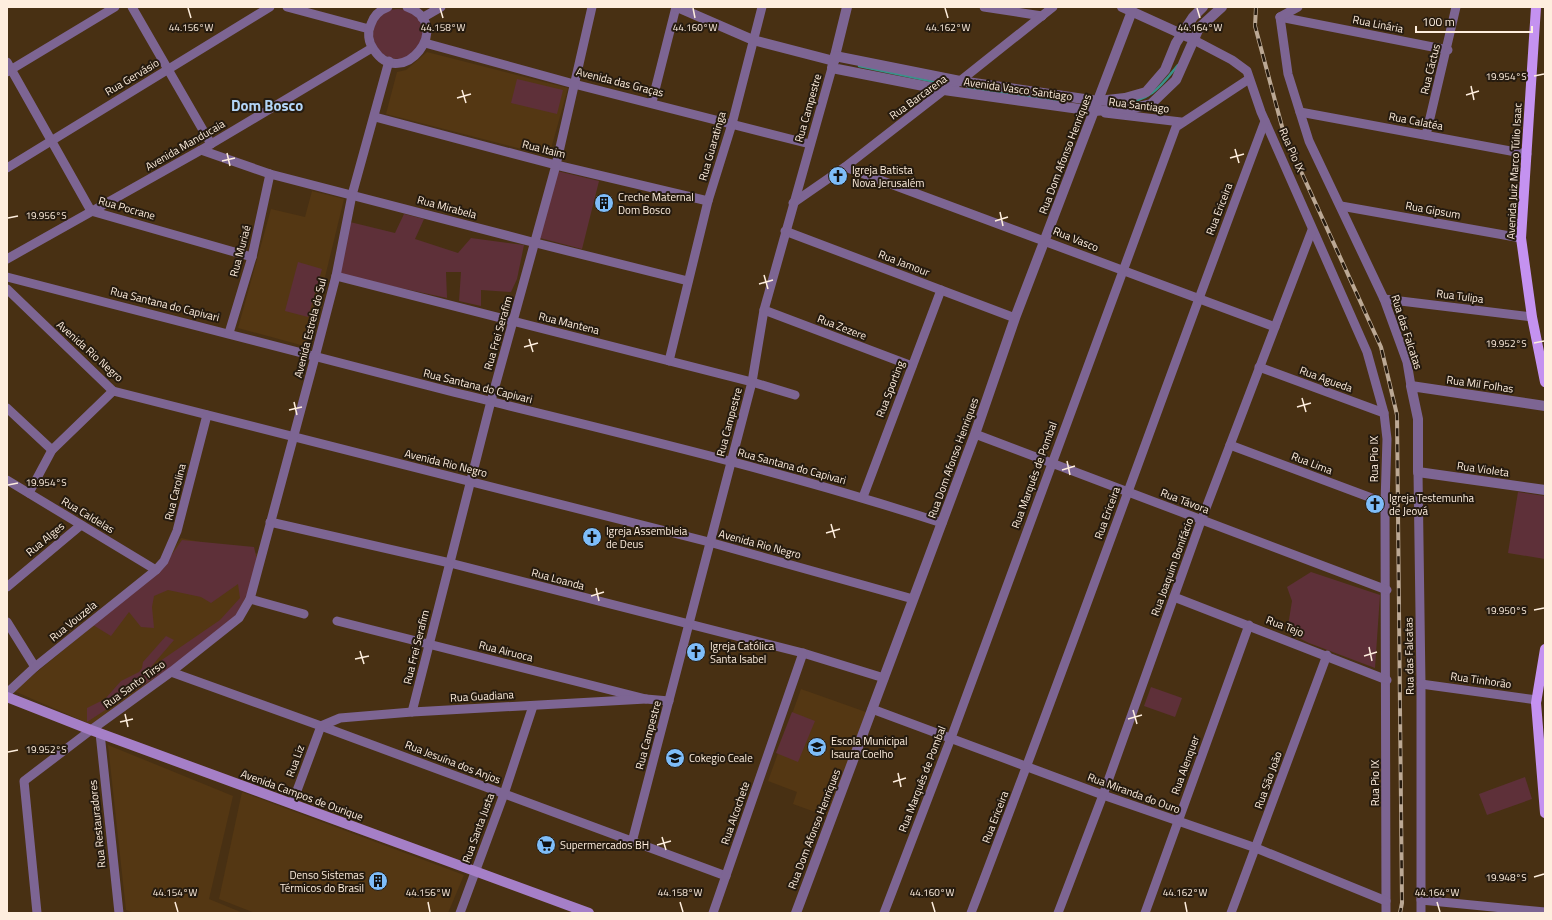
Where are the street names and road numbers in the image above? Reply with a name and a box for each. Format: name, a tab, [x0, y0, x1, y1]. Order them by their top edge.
street label: Rua Linária	[1351, 11, 1405, 37]
street label: Rua Cáctus	[1416, 42, 1444, 96]
street label: Rua Gervásio	[102, 54, 162, 99]
street label: Avenida das Graças	[575, 63, 665, 101]
street label: Rua Barcarena	[886, 70, 950, 123]
street label: Rua Campestre	[791, 71, 826, 144]
street label: Avenida Vasco Santiago	[963, 73, 1073, 105]
street label: Rua Dom Afonso Henriques	[1035, 92, 1095, 216]
street label: Rua Santiago	[1108, 93, 1170, 117]
street label: Avenida Juiz Marco Túlio Isaac	[1502, 102, 1526, 240]
street label: Rua Calatéa	[1387, 108, 1445, 134]
street label: Rua Guaratinga	[694, 109, 730, 182]
street label: Avenida Manducaia	[142, 115, 228, 174]
street label: Rua Pio IX	[1275, 125, 1309, 175]
street label: Rua Itaim	[521, 136, 567, 162]
street label: Rua Ericeira	[1202, 180, 1236, 237]
street label: Rua Mirabela	[416, 191, 479, 223]
street label: Rua Pocrane	[97, 192, 158, 224]
street label: Rua Gipsum	[1404, 197, 1462, 223]
street label: Rua Muriaé	[225, 223, 255, 279]
street label: Rua Vasco	[1051, 223, 1101, 255]
street label: Rua Jamour	[876, 246, 932, 280]
street label: Avenida Estrela do Sul	[290, 276, 330, 380]
street label: Rua Santana do Capivari	[109, 283, 221, 325]
street label: Rua Tulipa	[1435, 285, 1485, 307]
street label: Rua das Falcatas	[1387, 293, 1427, 371]
street label: Rua Frei Serafim	[480, 294, 516, 372]
street label: Rua Mantena	[537, 308, 601, 338]
street label: Rua Zezere	[815, 310, 869, 344]
street label: Avenida Rio Negro	[53, 317, 127, 385]
street label: Rua Sporting	[872, 358, 908, 420]
street label: Rua Agueda	[1297, 362, 1355, 396]
street label: Rua Santana do Capivari	[422, 365, 534, 407]
street label: Rua Mil Folhas	[1445, 371, 1515, 397]
street label: Rua Campestre	[712, 385, 746, 458]
street label: Rua Dom Afonso Henriques	[924, 395, 982, 521]
street label: Rua Marquês de Pombal	[1007, 419, 1061, 531]
street label: Rua Pio IX	[1366, 436, 1382, 482]
street label: Rua Santana do Capivari	[736, 444, 848, 488]
street label: Avenida Rio Negro	[403, 445, 489, 481]
street label: Rua Lima	[1289, 448, 1335, 478]
street label: Rua Violeta	[1456, 457, 1511, 481]
street label: Rua Carolina	[160, 462, 190, 522]
street label: Rua Ericeira	[1090, 484, 1124, 541]
street label: Rua Távora	[1158, 484, 1212, 518]
street label: Rua Caldelas	[59, 493, 117, 537]
street label: Rua Joaquim Bonifácio	[1147, 515, 1197, 618]
street label: Rua Alges	[22, 518, 68, 560]
street label: Avenida Rio Negro	[717, 525, 803, 563]
street label: Rua Loanda	[530, 564, 587, 594]
street label: Rua Vouzela	[46, 597, 100, 645]
street label: Rua Frei Serafim	[399, 608, 433, 686]
street label: Rua Tejo	[1264, 612, 1306, 641]
street label: Rua das Falcatas	[1400, 617, 1418, 695]
street label: Rua Airuoca	[477, 637, 535, 666]
street label: Rua Santo Tirso	[100, 656, 168, 712]
street label: Rua Tinhorão	[1449, 668, 1513, 692]
street label: Rua Guadiana	[450, 686, 515, 706]
street label: Rua Campestre	[631, 698, 665, 771]
street label: Rua Marquês de Pombal	[894, 723, 950, 835]
street label: Rua Alenquer	[1167, 733, 1203, 797]
street label: Rua Jesuína dos Anjos	[403, 736, 503, 788]
street label: Rua Liz	[282, 743, 308, 779]
street label: Rua São João	[1250, 749, 1286, 811]
street label: Rua Pio IX	[1367, 760, 1383, 806]
street label: Avenida Campos de Ourique	[239, 765, 366, 825]
street label: Rua Dom Afonso Henriques	[784, 767, 844, 891]
street label: Rua Miranda do Ouro	[1085, 769, 1183, 817]
street label: Rua Restauradores	[84, 779, 110, 869]
street label: Rua Alcochete	[717, 779, 753, 847]
street label: Rua Ericeira	[978, 788, 1012, 845]
street label: Rua Santa Justa	[458, 790, 498, 865]

